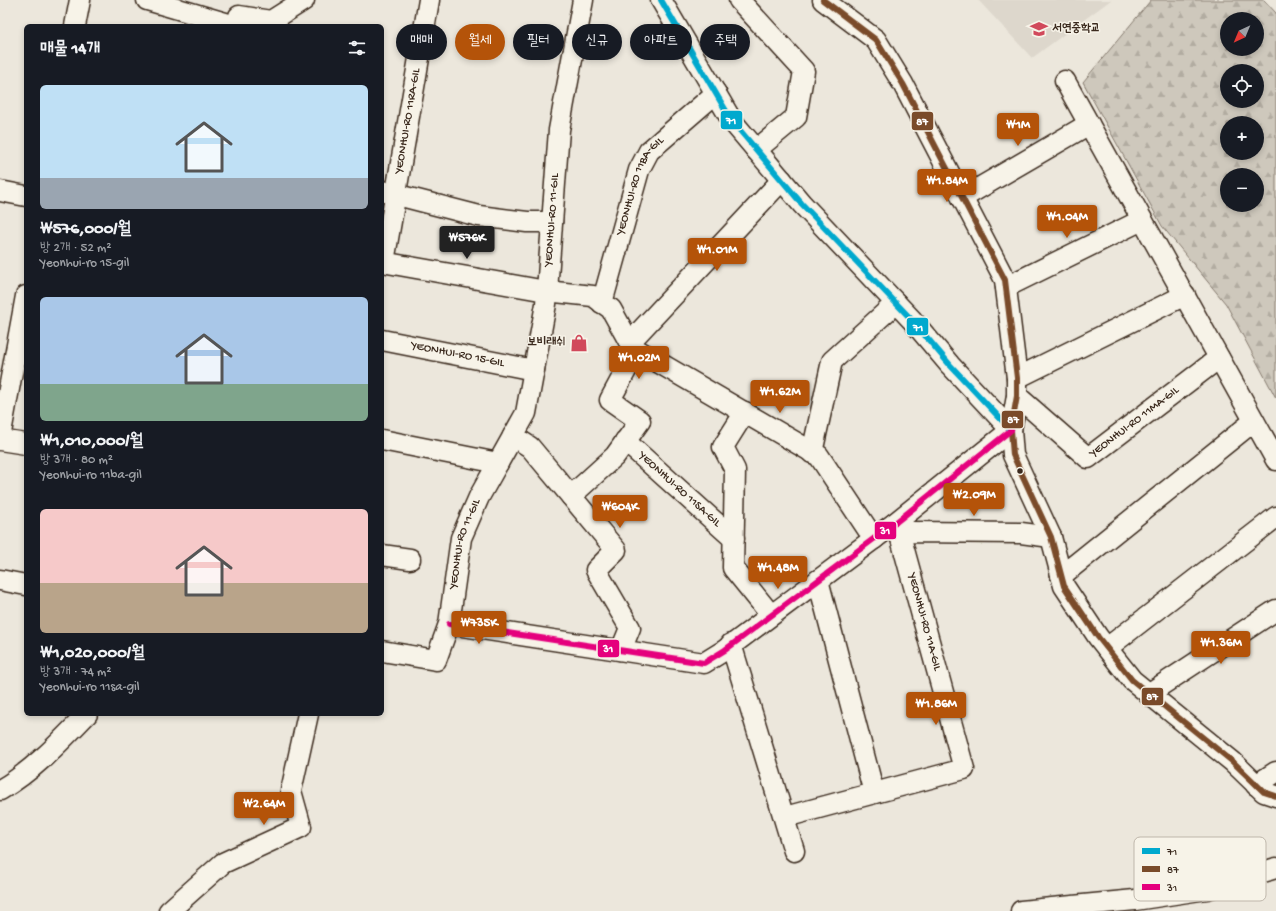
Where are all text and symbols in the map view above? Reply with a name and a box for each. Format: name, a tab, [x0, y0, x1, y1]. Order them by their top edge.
north arrow	[1220, 12, 1264, 56]
map controls	[1220, 12, 1264, 212]
school or university icon: 서연중학교	[1029, 19, 1049, 39]
place label: 서연중학교	[1052, 22, 1100, 36]
chip: 매매	[396, 24, 447, 60]
chip: 월세	[455, 24, 505, 60]
chip: 필터	[513, 24, 564, 60]
chip: 신규	[572, 24, 622, 60]
chip: 아파트	[630, 24, 692, 60]
chip: 주택	[700, 24, 750, 60]
icon: filters	[346, 37, 368, 59]
text: 매물 14개	[40, 40, 100, 60]
button: locate	[1220, 64, 1264, 108]
street label: YEONHUI-RO 11RA-GIL	[392, 67, 424, 176]
line badge: 71	[720, 110, 743, 130]
icon: home	[168, 111, 240, 183]
line badge: 87	[911, 111, 934, 131]
pin: ₩1M	[999, 113, 1037, 147]
text: 71	[725, 116, 736, 128]
button: +	[1220, 116, 1264, 160]
text: 87	[916, 117, 929, 129]
text: ₩1M	[1006, 118, 1030, 133]
street label: YEONHUI-RO 11BA-GIL	[614, 134, 667, 238]
button: −	[1220, 168, 1264, 212]
pin: ₩1.84M	[914, 169, 980, 203]
street label: YEONHUI-RO 11-GIL	[542, 172, 563, 268]
text: ₩1.84M	[926, 174, 968, 189]
pin: ₩1.04M	[1034, 205, 1100, 239]
text: ₩1.04M	[1046, 210, 1088, 225]
text: ₩576,000/월	[40, 220, 131, 240]
pin: ₩576K	[439, 226, 495, 260]
text: ₩576K	[448, 231, 486, 246]
pin: ₩1.01M	[684, 238, 750, 272]
text: 방 2개 · 52 m²	[40, 241, 111, 256]
text: ₩1.01M	[697, 243, 737, 258]
text: Yeonhui-ro 15-gil	[40, 256, 129, 271]
line badge: 71	[906, 317, 929, 336]
icon: home	[168, 323, 240, 395]
text: 71	[912, 323, 923, 335]
shop icon: 보비래쉬	[569, 333, 589, 353]
place label: 보비래쉬	[527, 335, 566, 350]
street label: YEONHUI-RO 15-GIL	[409, 339, 506, 371]
pin: ₩1.02M	[606, 346, 672, 380]
text: ₩1.02M	[618, 351, 660, 366]
pin: ₩1.62M	[747, 380, 813, 414]
street label: YEONHUI-RO 11MA-GIL	[1086, 383, 1183, 462]
text: ₩1.62M	[760, 385, 801, 400]
line badge: 87	[1001, 410, 1024, 429]
text: 87	[1007, 415, 1020, 427]
text: ₩1,010,000/월	[40, 432, 143, 452]
street label: YEONHUI-RO 11SA-GIL	[634, 448, 724, 531]
text: 방 3개 · 80 m²	[40, 453, 113, 468]
unlabelled marker	[1015, 466, 1025, 476]
text: Yeonhui-ro 11ba-gil	[40, 468, 142, 483]
pin: ₩2.09M	[941, 483, 1007, 517]
text: ₩2.09M	[952, 488, 996, 503]
pin: ₩604K	[592, 495, 648, 529]
street label: YEONHUI-RO 11-GIL	[447, 496, 484, 591]
text: ₩604K	[602, 500, 638, 515]
line badge: 31	[874, 521, 897, 540]
text: 31	[879, 526, 890, 538]
icon: home	[168, 535, 240, 607]
pin: ₩1.48M	[745, 556, 811, 590]
text: ₩1.48M	[757, 561, 799, 576]
street label: YEONHUI-RO 11A-GIL	[904, 571, 944, 673]
pin: ₩735K	[451, 611, 507, 645]
text: ₩735K	[460, 616, 498, 631]
pin: ₩1.36M	[1188, 631, 1254, 665]
text: ₩1.36M	[1200, 636, 1242, 651]
line badge: 31	[597, 639, 620, 658]
text: ₩1,020,000/월	[40, 644, 145, 664]
text: 31	[602, 644, 613, 656]
text: 방 3개 · 74 m²	[40, 665, 111, 680]
text: Yeonhui-ro 11sa-gil	[40, 680, 140, 695]
line badge: 87	[1141, 687, 1164, 706]
pin: ₩1.86M	[903, 692, 969, 726]
text: 87	[1146, 692, 1159, 704]
text: ₩1.86M	[915, 697, 957, 712]
pin: ₩2.64M	[231, 792, 297, 826]
text: ₩2.64M	[243, 797, 285, 812]
legend	[1134, 837, 1266, 901]
text: 71	[1166, 847, 1177, 859]
text: 87	[1167, 865, 1179, 877]
text: 31	[1166, 883, 1177, 895]

